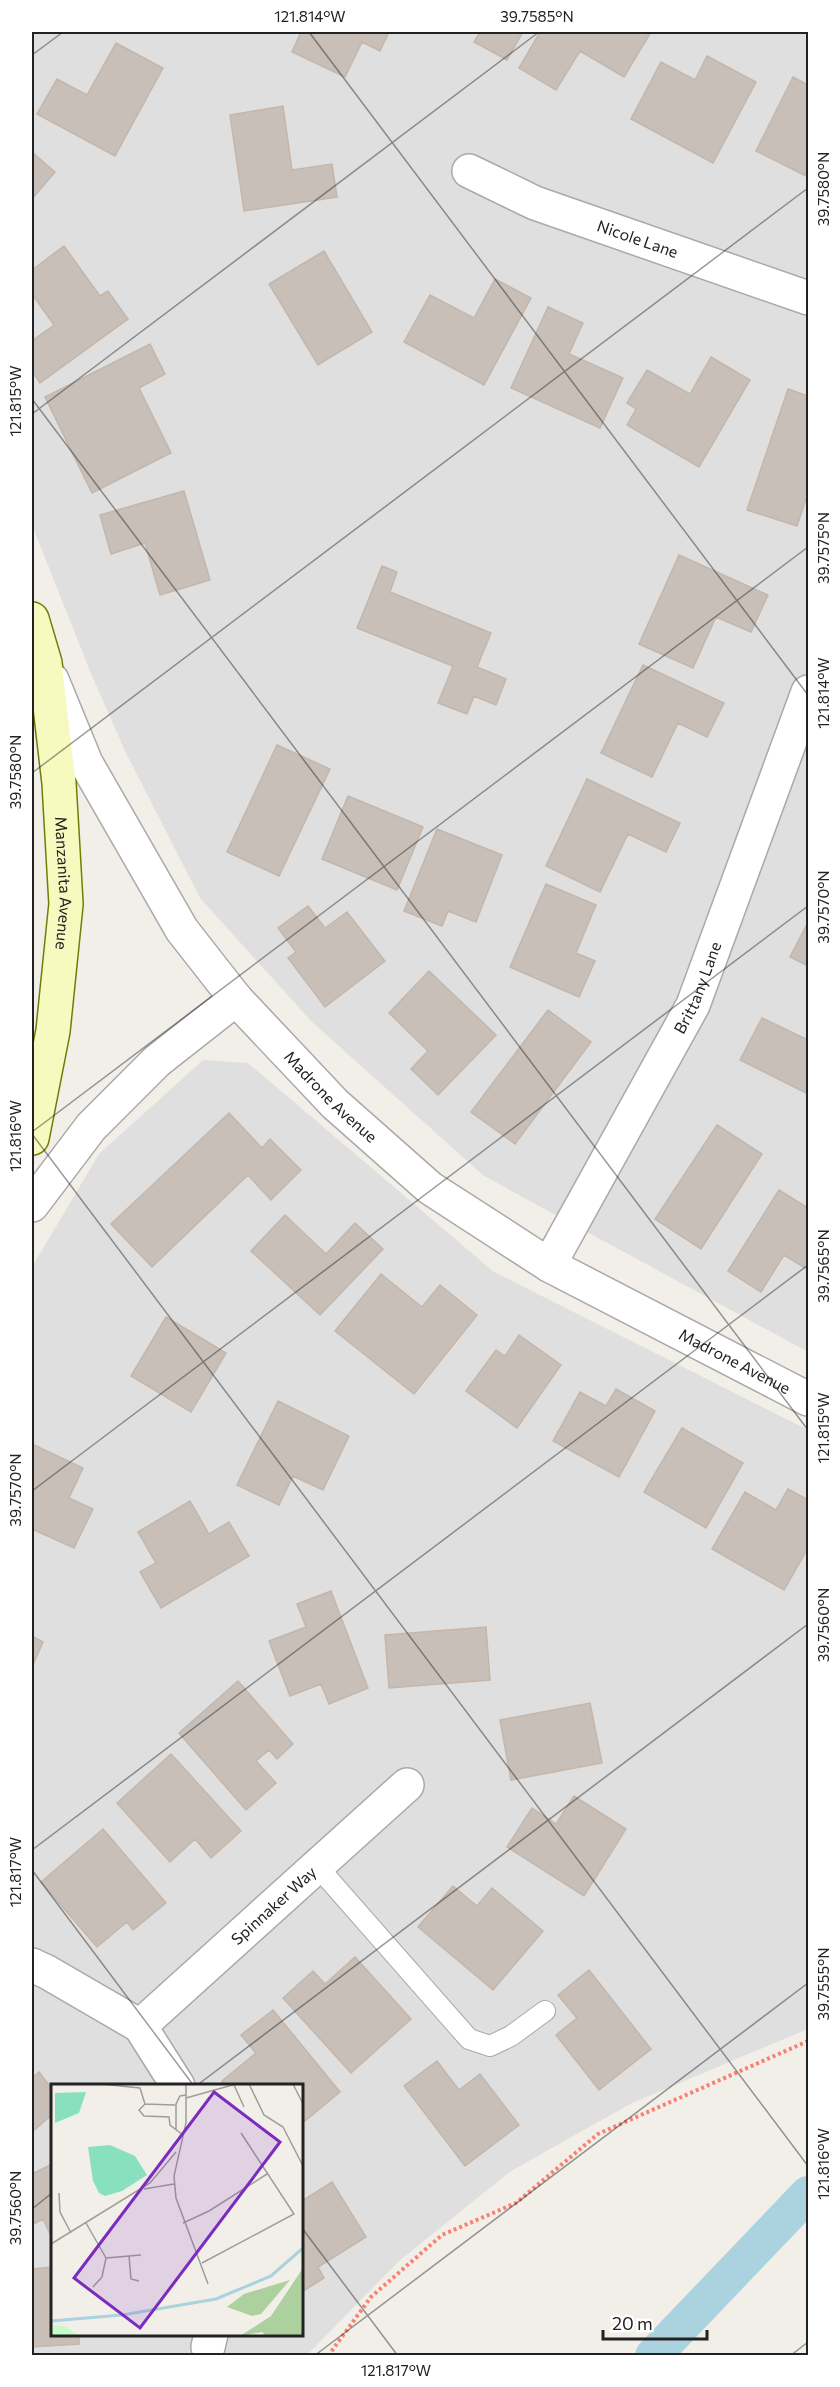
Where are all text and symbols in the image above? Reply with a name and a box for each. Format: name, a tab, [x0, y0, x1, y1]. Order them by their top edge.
text: 121.814°W	[274, 7, 346, 25]
text: 39.7585°N	[500, 7, 574, 25]
text: 39.7580°N	[814, 152, 832, 226]
street label: Nicole Lane	[595, 215, 681, 261]
text: 121.815°W	[6, 366, 24, 436]
text: 39.7575°N	[814, 512, 832, 584]
text: 121.814°W	[814, 657, 832, 729]
text: 39.7580°N	[6, 735, 24, 809]
street label: Manzanita Avenue	[52, 816, 76, 951]
text: 39.7570°N	[814, 870, 832, 944]
street label: Brittany Lane	[669, 939, 724, 1037]
street label: Madrone Avenue	[281, 1047, 381, 1146]
text: 121.816°W	[6, 1100, 24, 1172]
text: 39.7565°N	[814, 1229, 832, 1303]
street label: Madrone Avenue	[676, 1324, 794, 1397]
text: 121.815°W	[814, 1393, 832, 1463]
text: 39.7570°N	[6, 1453, 24, 1527]
text: 39.7560°N	[814, 1588, 832, 1662]
text: 121.817°W	[6, 1837, 24, 1907]
street label: Spinnaker Way	[227, 1862, 320, 1948]
text: 39.7555°N	[814, 1948, 832, 2020]
inset map	[51, 2084, 303, 2336]
text: 121.816°W	[814, 2128, 832, 2200]
text: 39.7560°N	[6, 2171, 24, 2245]
scale bar	[603, 2303, 706, 2341]
text: 20 m	[612, 2312, 653, 2334]
text: 121.817°W	[361, 2361, 431, 2379]

